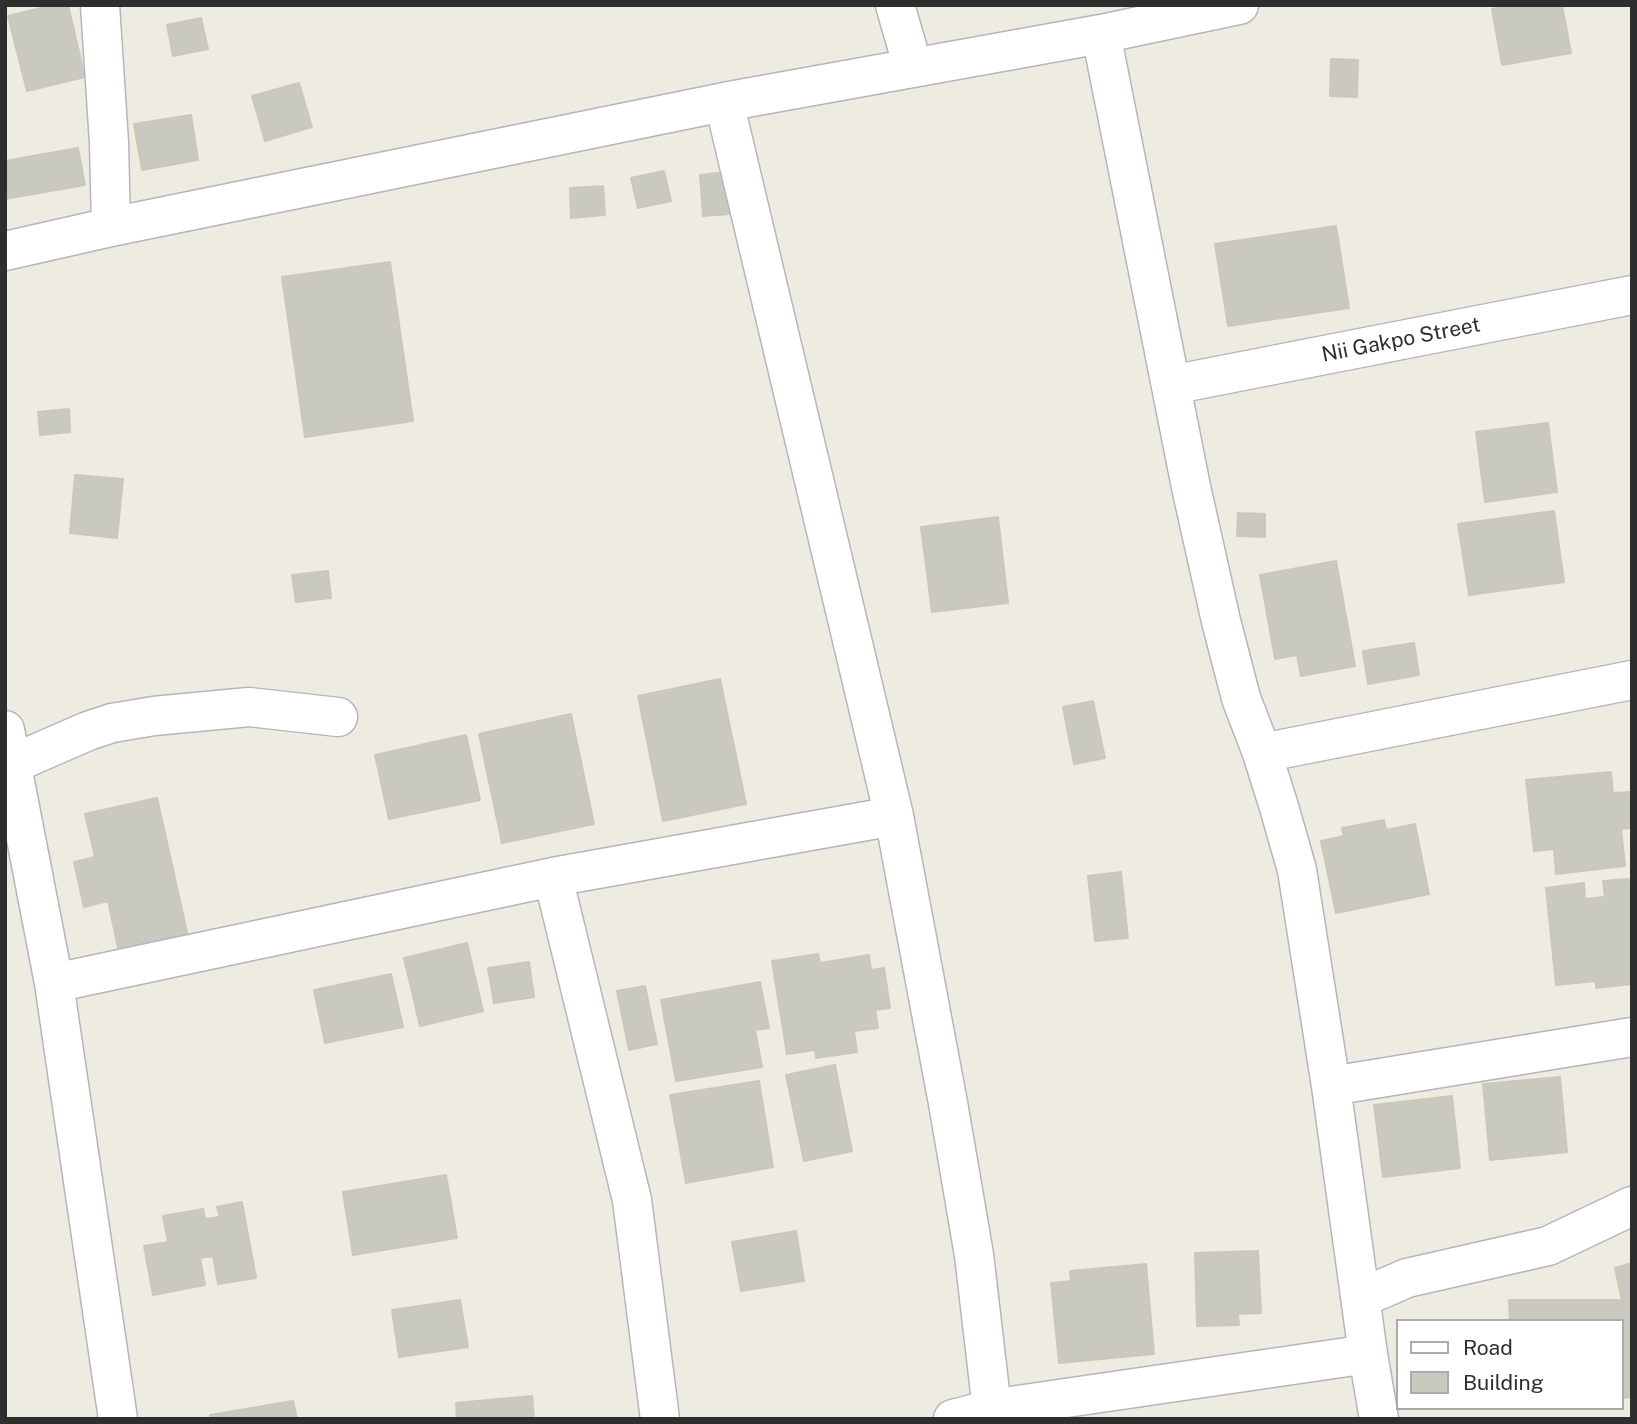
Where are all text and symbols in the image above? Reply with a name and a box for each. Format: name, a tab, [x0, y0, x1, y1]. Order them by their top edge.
street label: Nii Gakpo Street	[1320, 312, 1482, 368]
legend	[1396, 1319, 1623, 1410]
text: Road	[1463, 1335, 1513, 1360]
text: Building	[1463, 1370, 1544, 1395]

